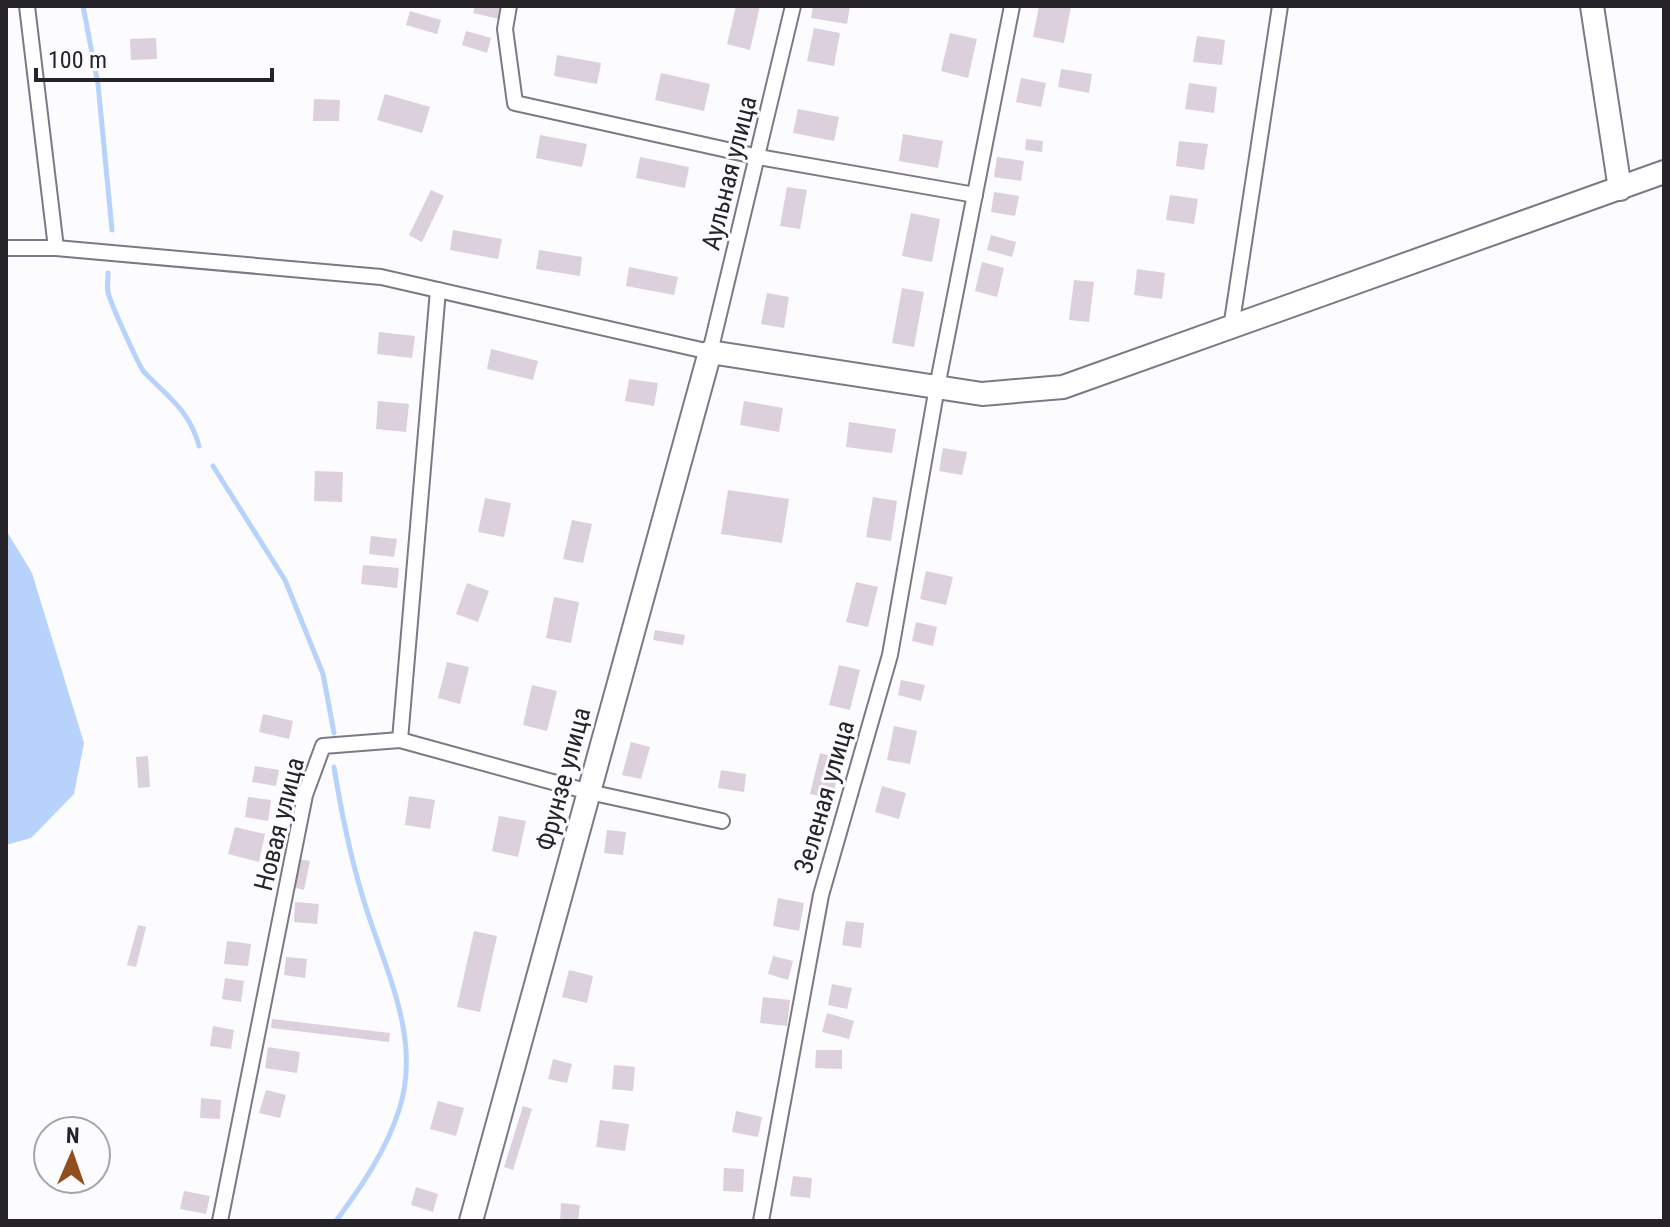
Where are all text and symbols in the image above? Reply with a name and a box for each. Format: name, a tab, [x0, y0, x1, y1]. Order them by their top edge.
scale bar	[36, 32, 272, 82]
text: 100 m	[48, 46, 107, 74]
street label: Аульная улица	[695, 93, 763, 253]
street label: Фрунзе улица	[529, 704, 597, 854]
street label: Зеленая улица	[788, 717, 860, 877]
street label: Новая улица	[248, 754, 310, 894]
north arrow	[32, 1115, 112, 1195]
text: N	[66, 1123, 80, 1148]

